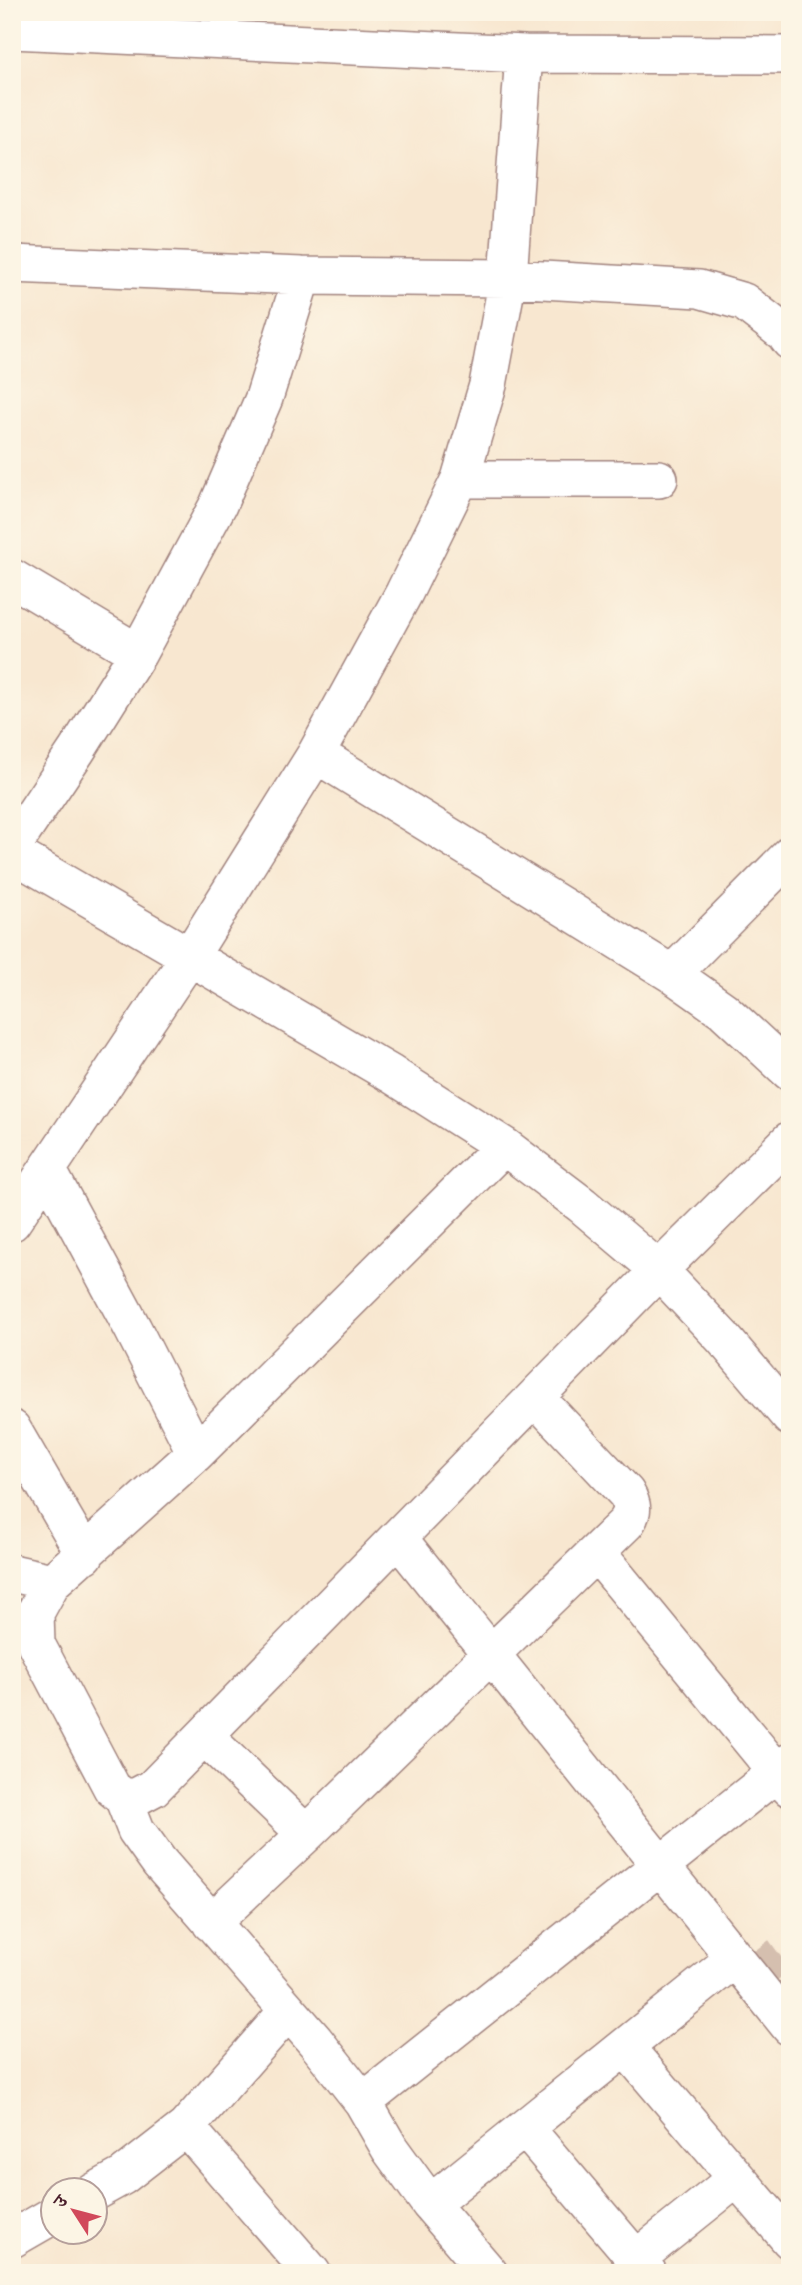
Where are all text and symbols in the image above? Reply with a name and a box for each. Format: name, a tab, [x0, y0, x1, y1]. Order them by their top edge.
north arrow	[38, 2176, 108, 2246]
text: उ	[47, 2190, 74, 2214]

